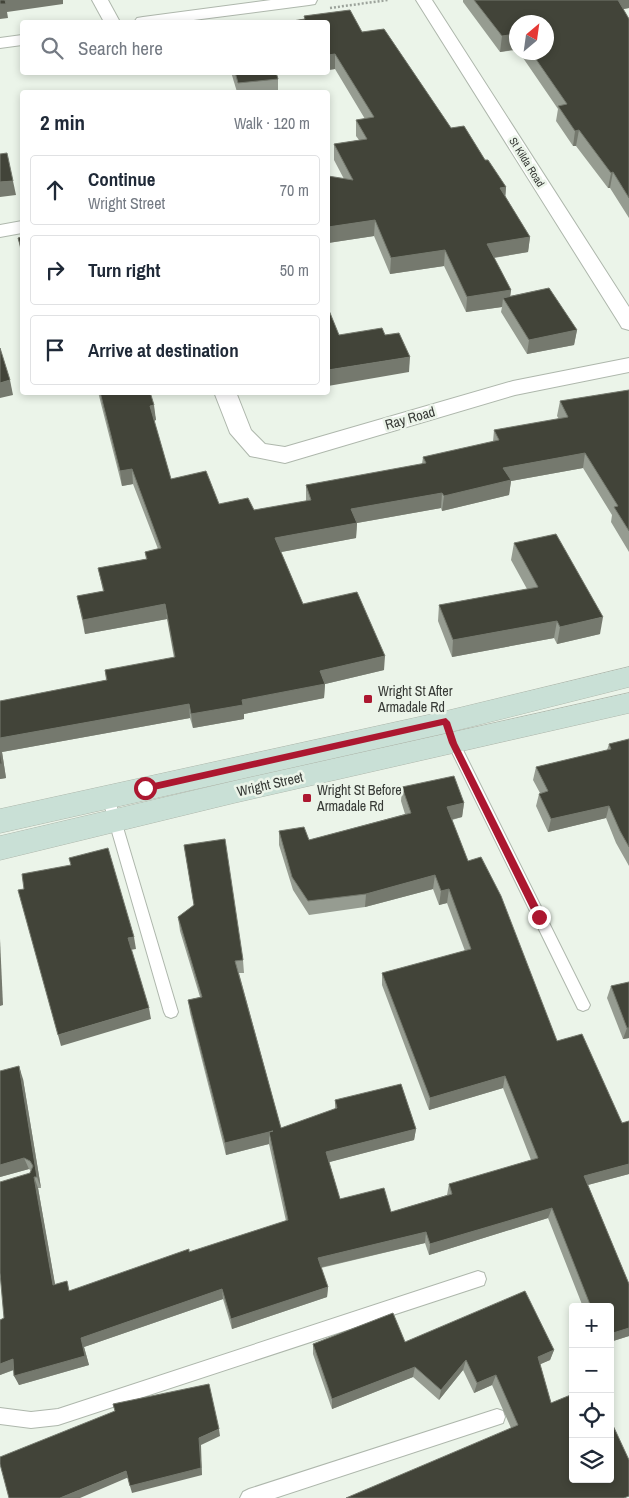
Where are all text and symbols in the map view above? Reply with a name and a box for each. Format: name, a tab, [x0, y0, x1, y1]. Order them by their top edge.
north arrow	[509, 15, 554, 60]
search box	[20, 20, 330, 75]
icon: search	[38, 34, 66, 62]
text: Search here	[78, 35, 163, 61]
text: 2 min	[40, 108, 85, 137]
text: Walk · 120 m	[234, 112, 310, 134]
street label: St Kilda Road	[506, 135, 548, 189]
text: Continue	[88, 166, 156, 192]
icon: ahead	[41, 176, 69, 204]
text: 70 m	[280, 179, 309, 201]
text: Wright Street	[88, 192, 165, 214]
icon: right	[41, 256, 69, 284]
text: Turn right	[88, 257, 160, 283]
text: 50 m	[280, 259, 309, 281]
icon: arrive	[41, 336, 69, 364]
text: Arrive at destination	[88, 337, 239, 363]
street label: Ray Road	[383, 402, 437, 434]
place label: Wright St After Armadale Rd	[377, 682, 453, 716]
marker: Wright St After Armadale Rd	[362, 693, 374, 705]
street label: Wright Street	[235, 768, 305, 800]
route start	[134, 777, 157, 800]
place label: Wright St Before Armadale Rd	[316, 781, 402, 815]
marker: Wright St Before Armadale Rd	[301, 792, 313, 804]
route end	[528, 906, 551, 929]
map controls	[569, 1303, 614, 1483]
button: +	[569, 1303, 614, 1348]
button: −	[569, 1348, 614, 1393]
button: locate	[569, 1393, 614, 1438]
button: layers	[569, 1438, 614, 1483]

